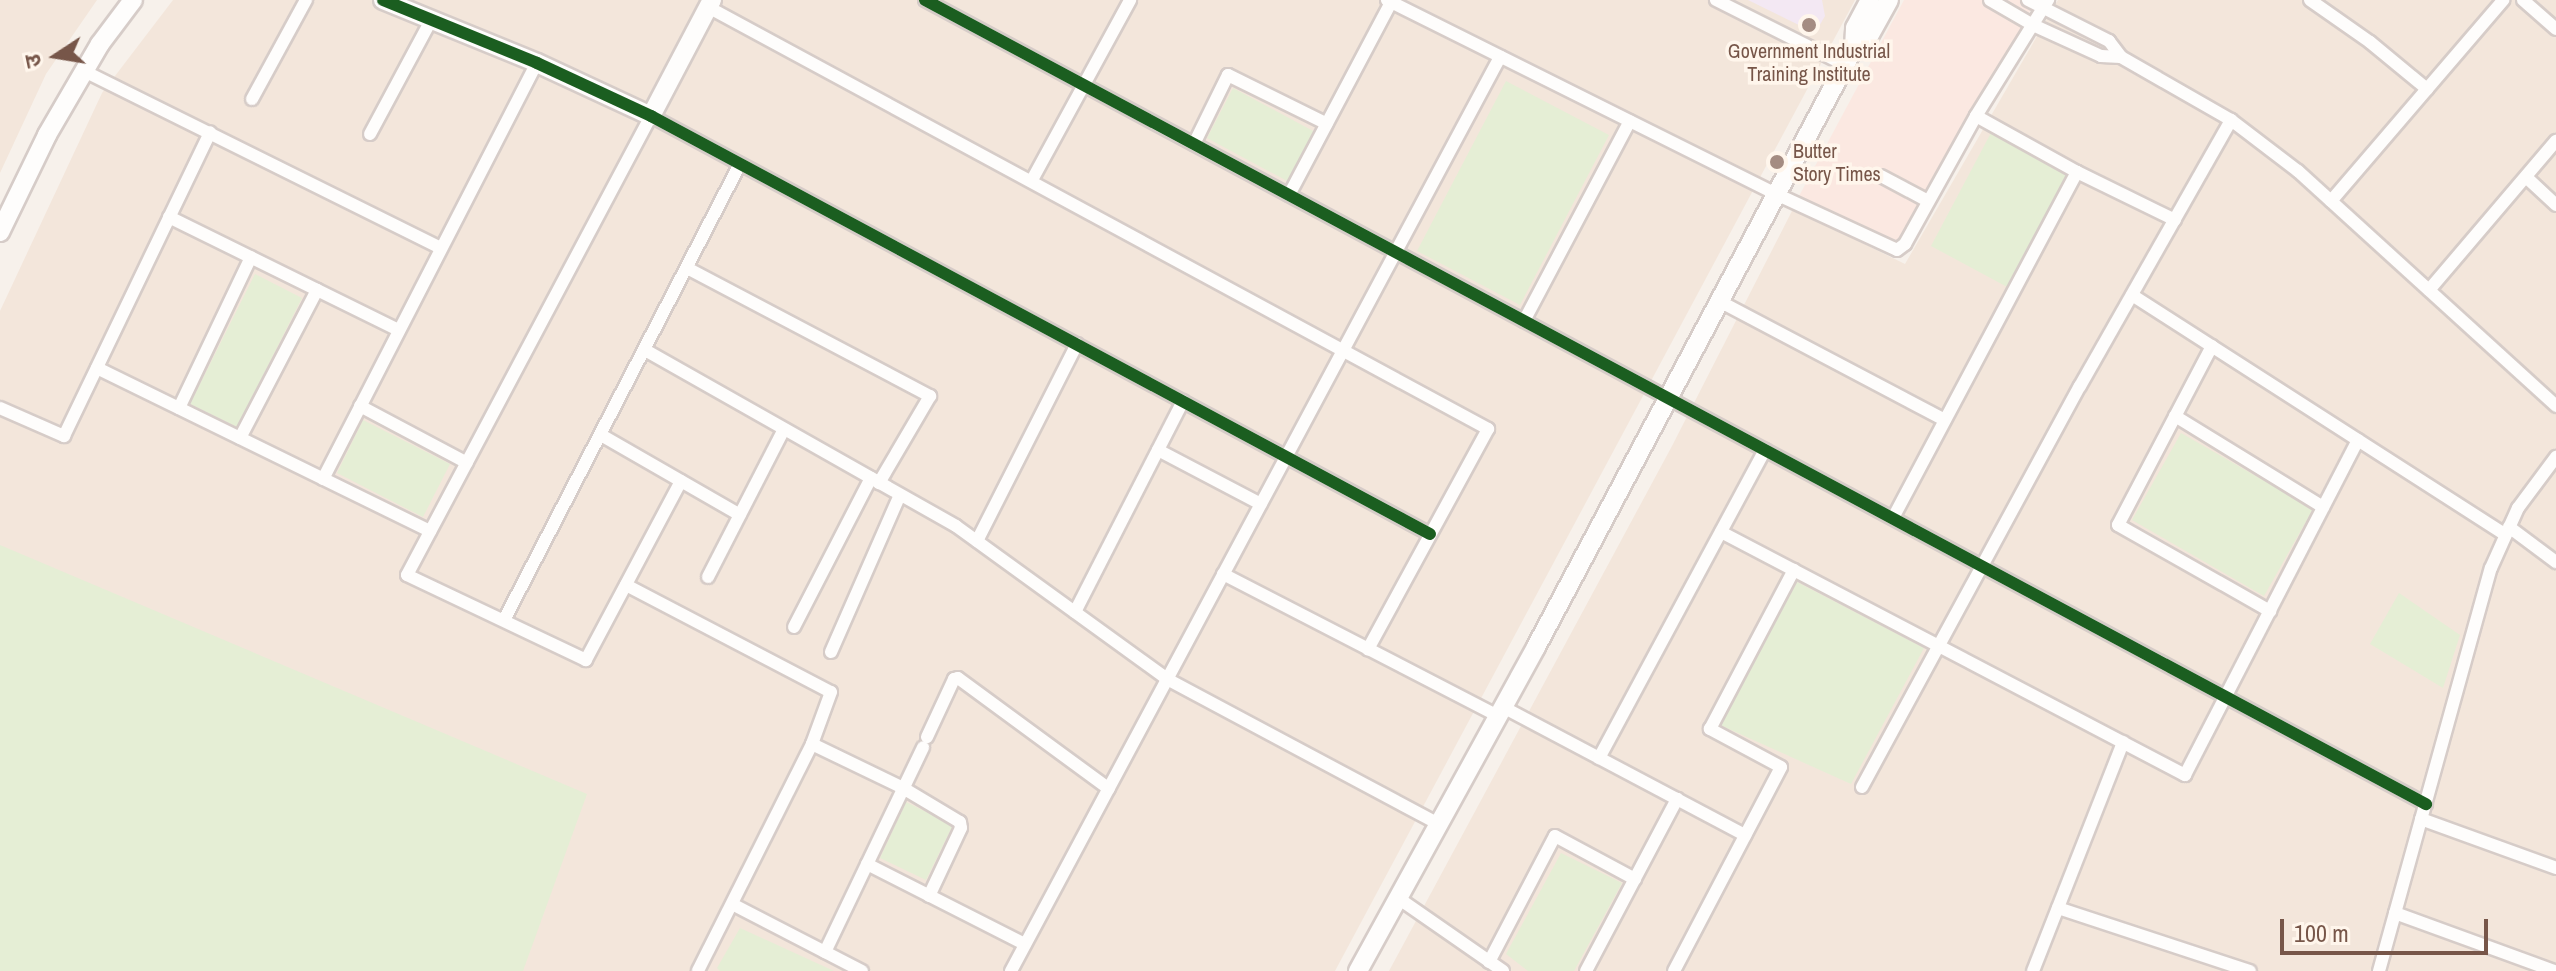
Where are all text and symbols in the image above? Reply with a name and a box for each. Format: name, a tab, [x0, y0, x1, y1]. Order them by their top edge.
north arrow	[16, 16, 96, 96]
marker: Government Industrial Training Institute	[1800, 16, 1818, 34]
place label: Government Industrial Training Institute	[1728, 38, 1890, 85]
text: उ	[17, 52, 49, 70]
place label: Butter Story Times	[1793, 138, 1881, 185]
marker: Butter Story Times	[1768, 153, 1786, 171]
scale bar	[2284, 903, 2492, 953]
text: 100 m	[2294, 917, 2349, 949]

